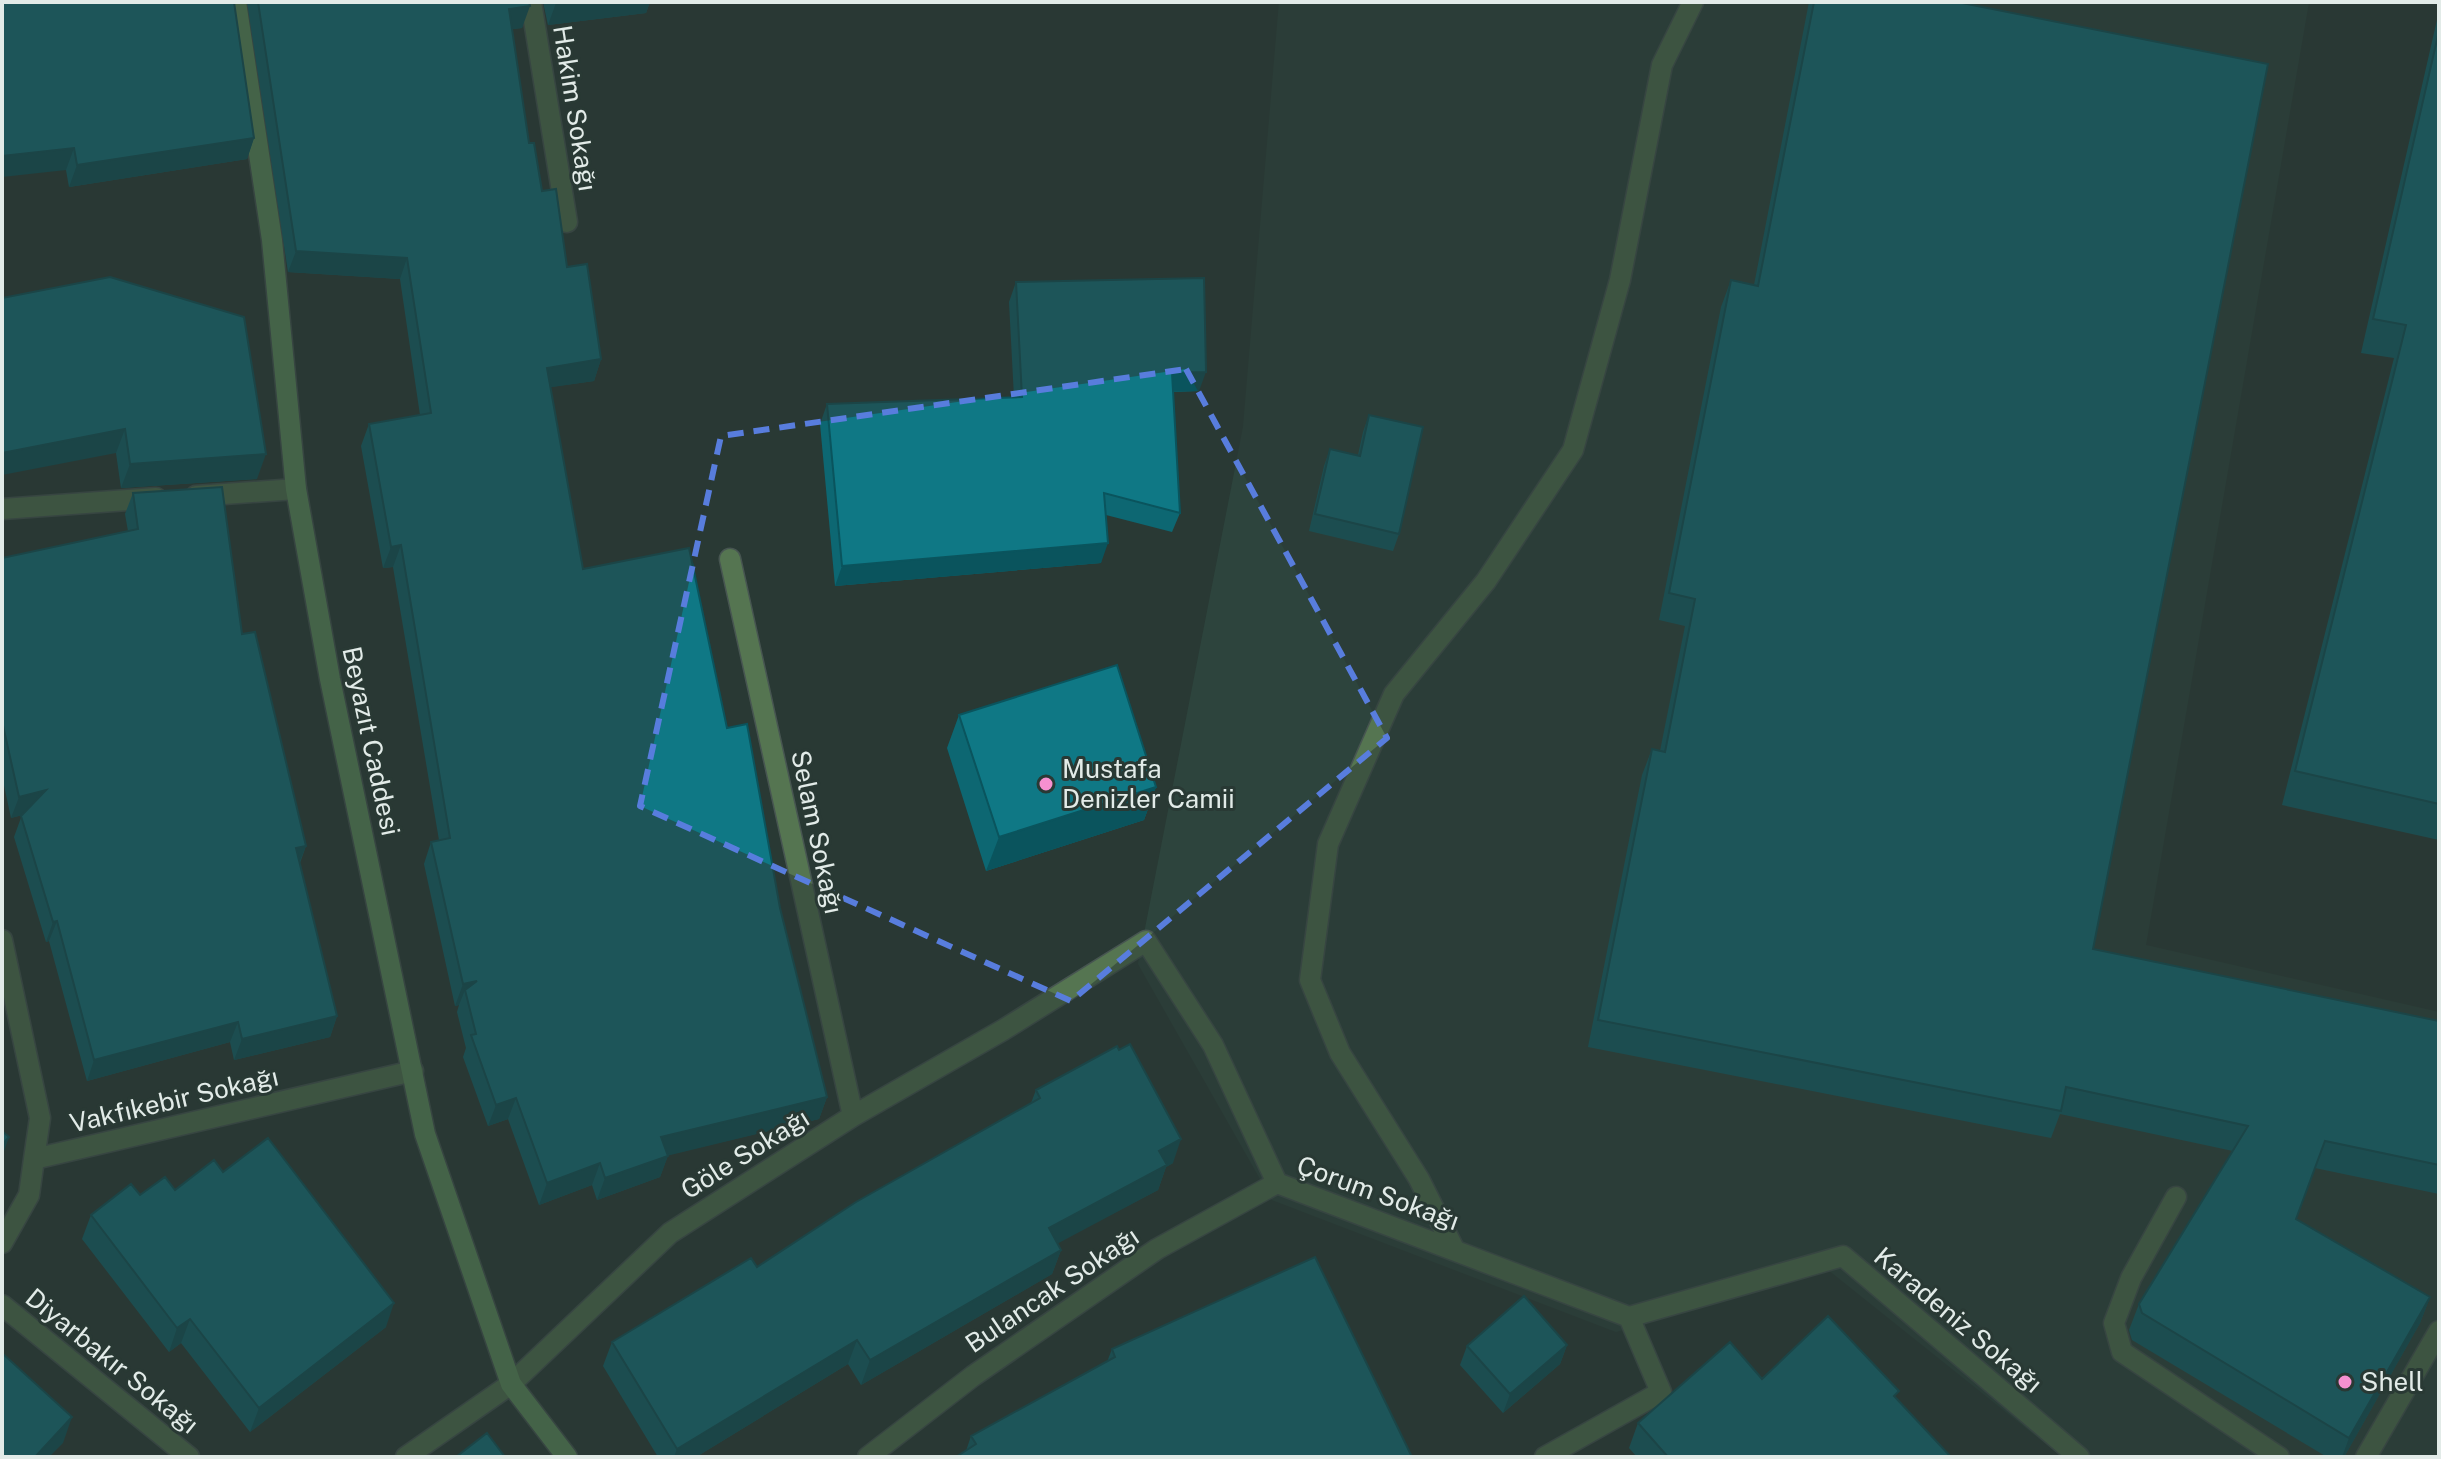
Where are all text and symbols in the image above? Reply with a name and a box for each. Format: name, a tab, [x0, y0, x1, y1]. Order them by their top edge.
street label: Hakim Sokağı	[547, 23, 604, 193]
street label: Beyazıt Caddesi	[336, 643, 407, 838]
street label: Selam Sokağı	[785, 747, 850, 916]
place label: Mustafa Denizler Camii	[1062, 753, 1235, 814]
marker: Mustafa Denizler Camii	[1037, 775, 1055, 793]
street label: Vakfıkebir Sokağı	[67, 1060, 281, 1139]
street label: Göle Sokağı	[675, 1102, 814, 1205]
street label: Çorum Sokağı	[1293, 1149, 1463, 1236]
street label: Bulancak Sokağı	[959, 1220, 1144, 1359]
street label: Karadeniz Sokağı	[1868, 1240, 2049, 1399]
street label: Diyarbakır Sokağı	[20, 1282, 205, 1440]
place label: Shell	[2361, 1366, 2424, 1397]
marker: Shell	[2336, 1373, 2354, 1391]

